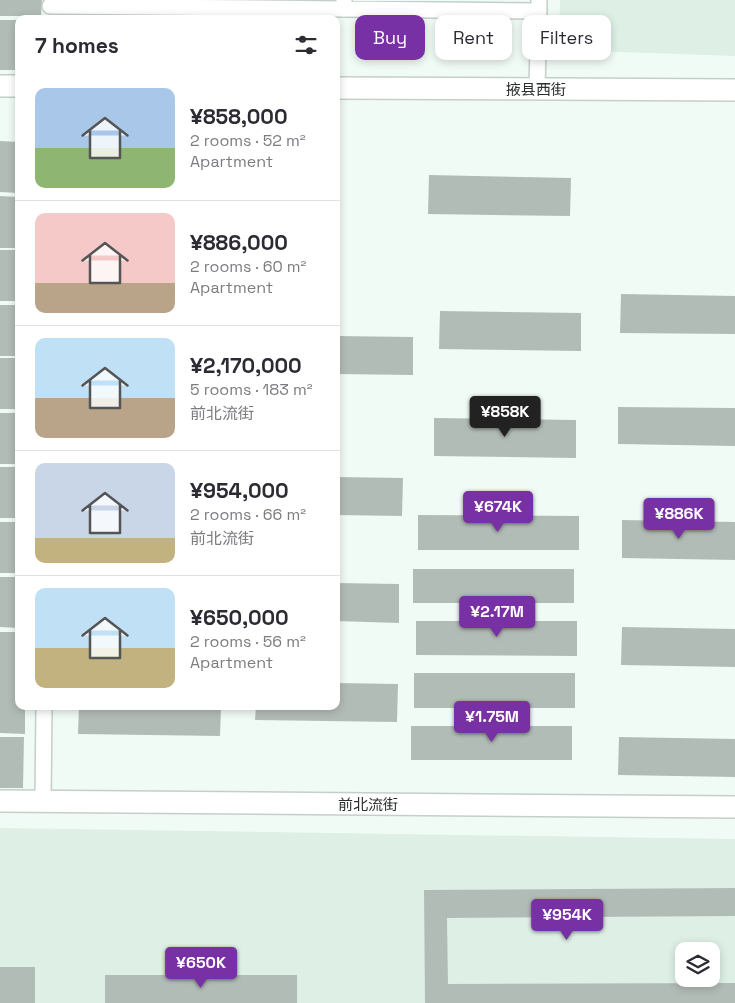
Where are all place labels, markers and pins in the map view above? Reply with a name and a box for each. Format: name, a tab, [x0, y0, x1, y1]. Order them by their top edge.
pin: ¥858K	[470, 396, 540, 438]
pin: ¥674K	[463, 490, 533, 533]
pin: ¥886K	[644, 498, 714, 540]
pin: ¥2.17M	[456, 596, 538, 638]
pin: ¥1.75M	[451, 700, 533, 743]
pin: ¥954K	[532, 898, 602, 941]
pin: ¥650K	[166, 946, 236, 989]

